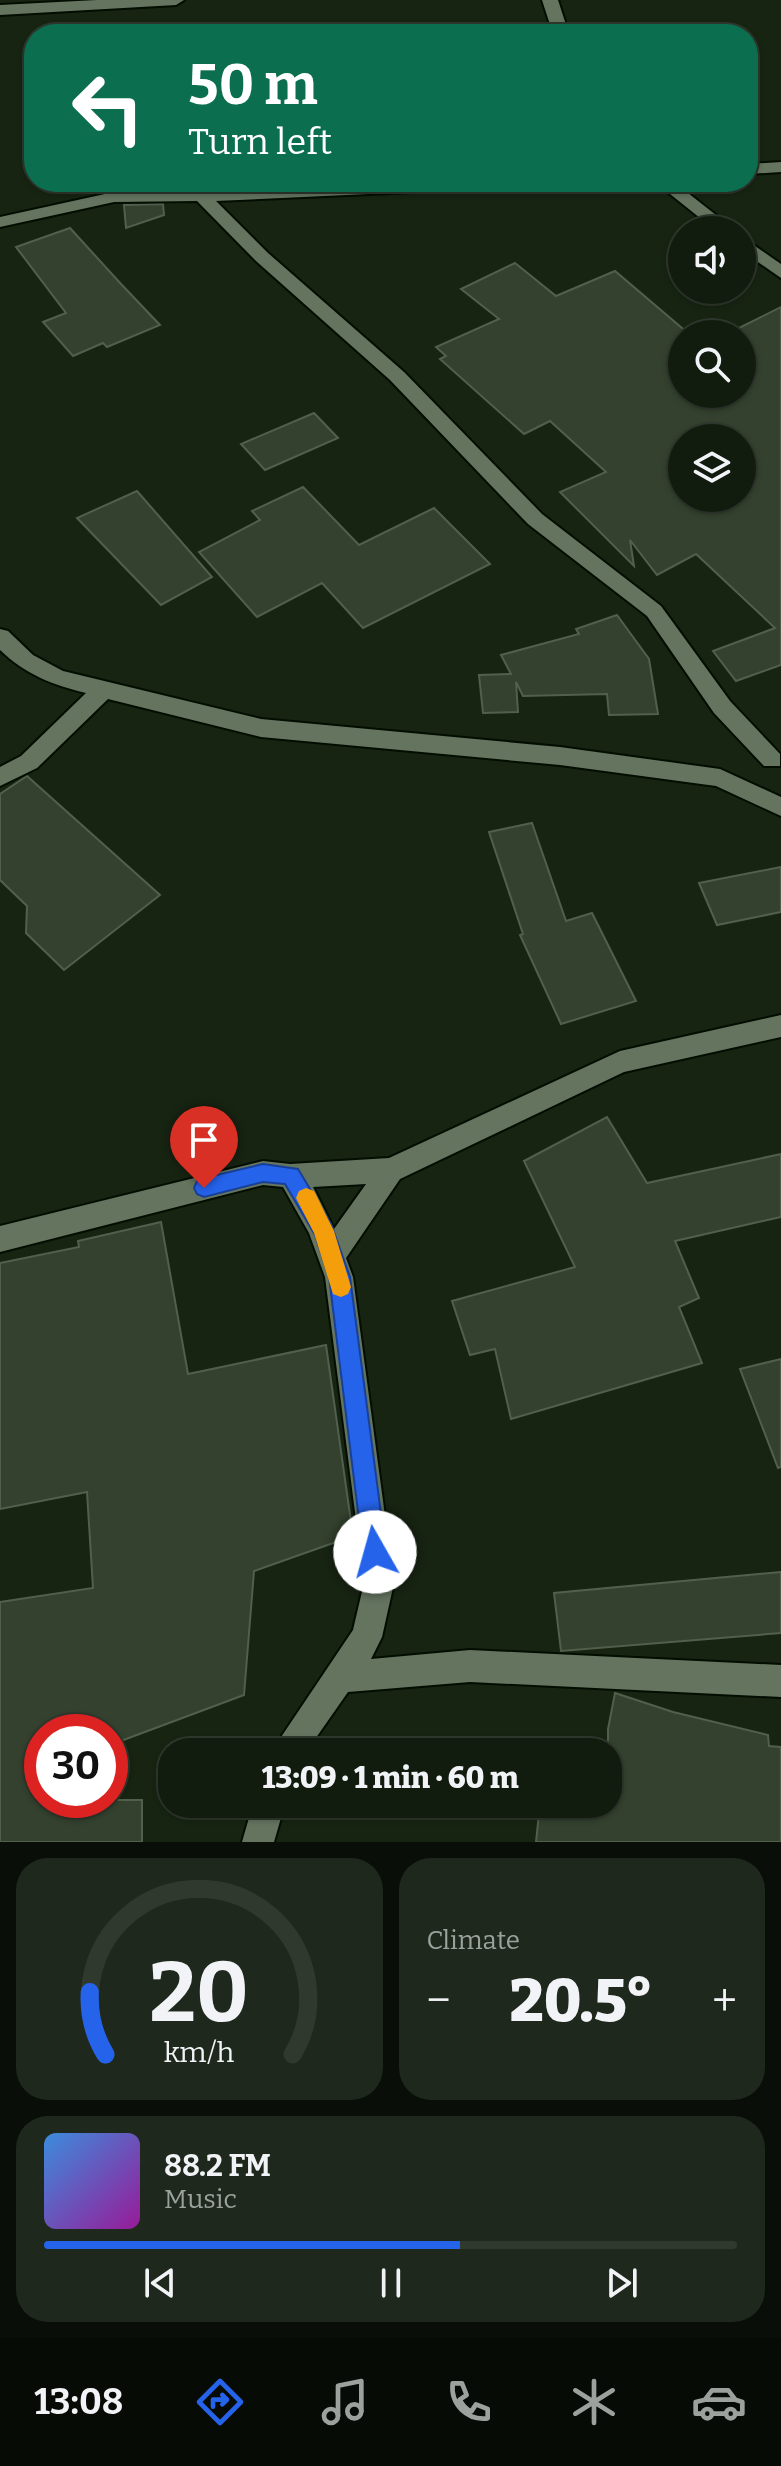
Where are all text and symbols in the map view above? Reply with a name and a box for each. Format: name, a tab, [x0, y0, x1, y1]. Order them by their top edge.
text: 50 m	[188, 52, 318, 119]
icon: left	[56, 56, 160, 160]
text: Turn left	[188, 120, 332, 164]
map controls	[668, 216, 756, 512]
button: sound	[668, 216, 756, 304]
button: search	[668, 320, 756, 408]
button: layers	[668, 424, 756, 512]
pin	[170, 1106, 238, 1188]
icon: arrive	[182, 1118, 226, 1162]
position arrow	[333, 1510, 417, 1594]
speed limit sign: 30	[24, 1714, 128, 1818]
text: 13:09 · 1 min · 60 m	[262, 1760, 518, 1796]
text: Climate	[427, 1925, 520, 1956]
text: 20	[149, 1943, 249, 2043]
text: 20.5°	[510, 1965, 653, 2037]
text: −	[427, 1974, 451, 2027]
text: +	[712, 1974, 737, 2027]
text: km/h	[164, 2035, 235, 2070]
text: 88.2 FM	[164, 2148, 271, 2184]
text: Music	[164, 2184, 237, 2215]
icon: previous	[138, 2261, 182, 2305]
icon: pause	[369, 2261, 413, 2305]
icon: next	[600, 2261, 644, 2305]
icon: directions	[192, 2374, 248, 2430]
icon: music	[317, 2374, 373, 2430]
icon: phone	[441, 2374, 497, 2430]
icon: climate	[566, 2374, 622, 2430]
icon: car	[691, 2374, 747, 2430]
text: 13:08	[34, 2380, 124, 2424]

